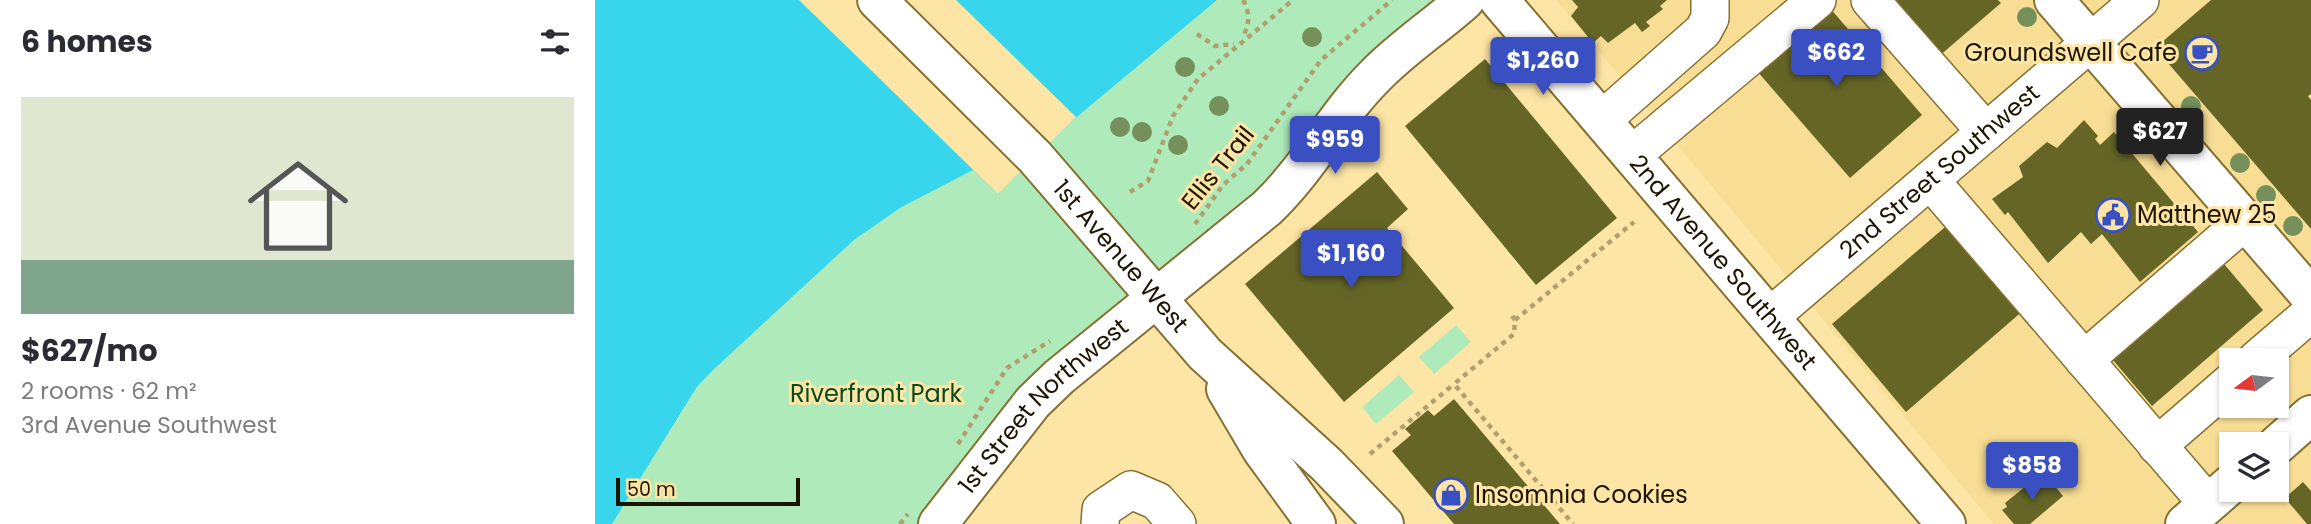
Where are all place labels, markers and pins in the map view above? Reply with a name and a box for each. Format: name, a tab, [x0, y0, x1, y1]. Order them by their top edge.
pin: $662	[1795, 29, 1877, 89]
cafe icon: Groundswell Cafe	[2183, 34, 2221, 72]
place label: Groundswell Cafe	[1964, 36, 2177, 69]
pin: $1,260	[1486, 38, 1600, 97]
pin: $627	[2119, 108, 2201, 168]
pin: $959	[1294, 116, 1376, 176]
public building icon: Matthew 25	[2094, 196, 2132, 234]
place label: Matthew 25	[2137, 198, 2277, 231]
pin: $1,160	[1294, 230, 1408, 290]
pin: $858	[1991, 442, 2073, 502]
shop icon: Insomnia Cookies	[1432, 476, 1470, 514]
place label: Insomnia Cookies	[1475, 478, 1688, 511]

